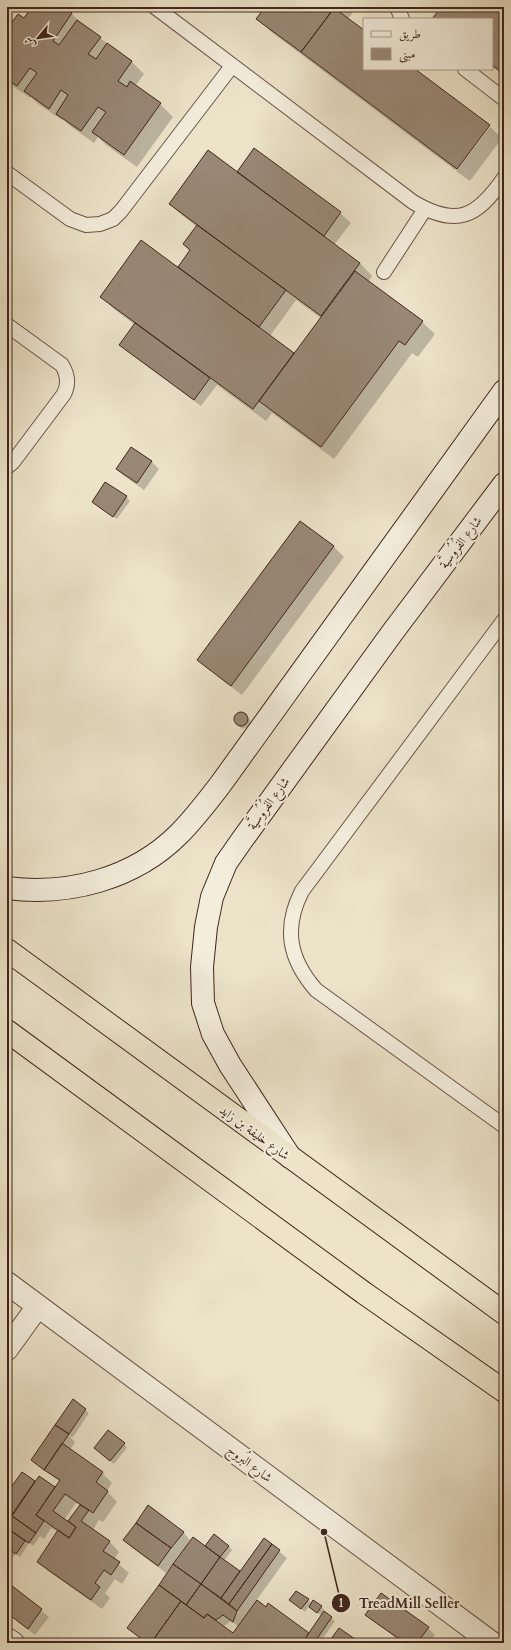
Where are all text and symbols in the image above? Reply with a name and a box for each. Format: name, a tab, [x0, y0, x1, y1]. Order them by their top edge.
north arrow	[18, 18, 58, 58]
legend	[363, 18, 493, 70]
text: طريق	[399, 26, 421, 42]
text: ش	[20, 34, 39, 51]
text: مبنى	[399, 46, 415, 63]
street label: شارع الفُرُوسِيَّة	[433, 511, 488, 574]
street label: شارع الفُرُوسِيَّة	[241, 772, 296, 835]
street label: شارع خليفة بن زايد	[214, 1101, 293, 1166]
street label: شارع البُروج	[222, 1439, 277, 1488]
callout: TreadMill Seller	[331, 1590, 468, 1616]
text: TreadMill Seller	[359, 1594, 460, 1613]
text: 1	[338, 1595, 344, 1611]

